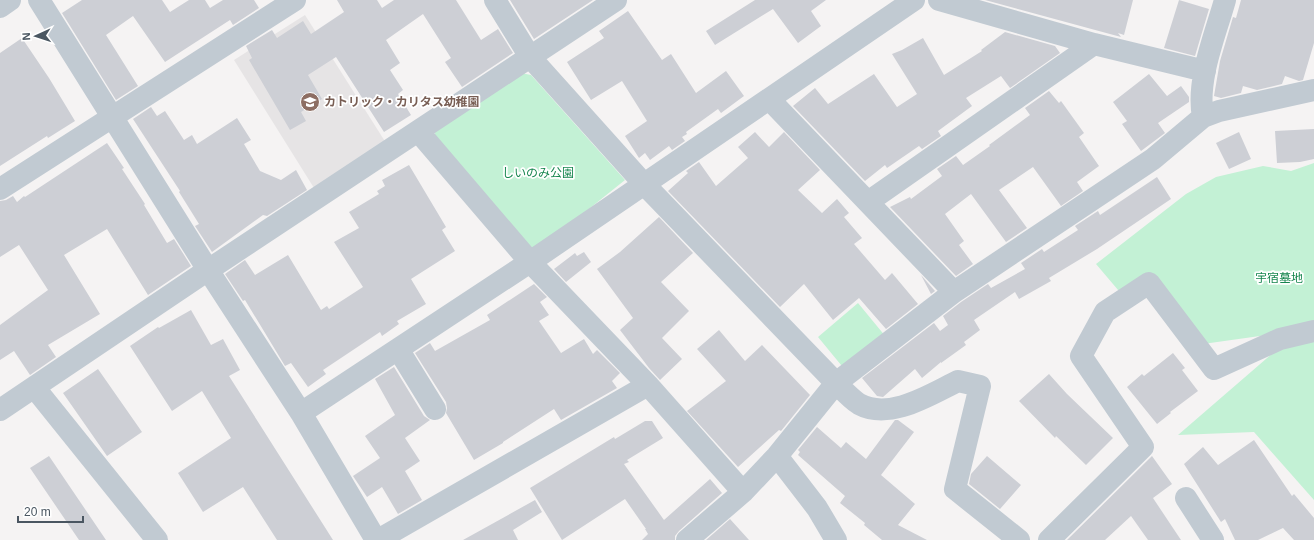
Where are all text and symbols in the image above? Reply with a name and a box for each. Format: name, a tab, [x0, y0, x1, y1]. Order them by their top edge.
north arrow	[16, 16, 56, 56]
text: N	[20, 32, 32, 41]
school or university icon: カトリック・カリタス幼稚園	[299, 91, 321, 113]
place label: カトリック・カリタス幼稚園	[324, 95, 480, 109]
park label: しいのみ公園	[502, 166, 574, 180]
park label: 宇宿墓地	[1255, 271, 1303, 285]
scale bar	[18, 498, 83, 524]
text: 20 m	[24, 505, 51, 519]

